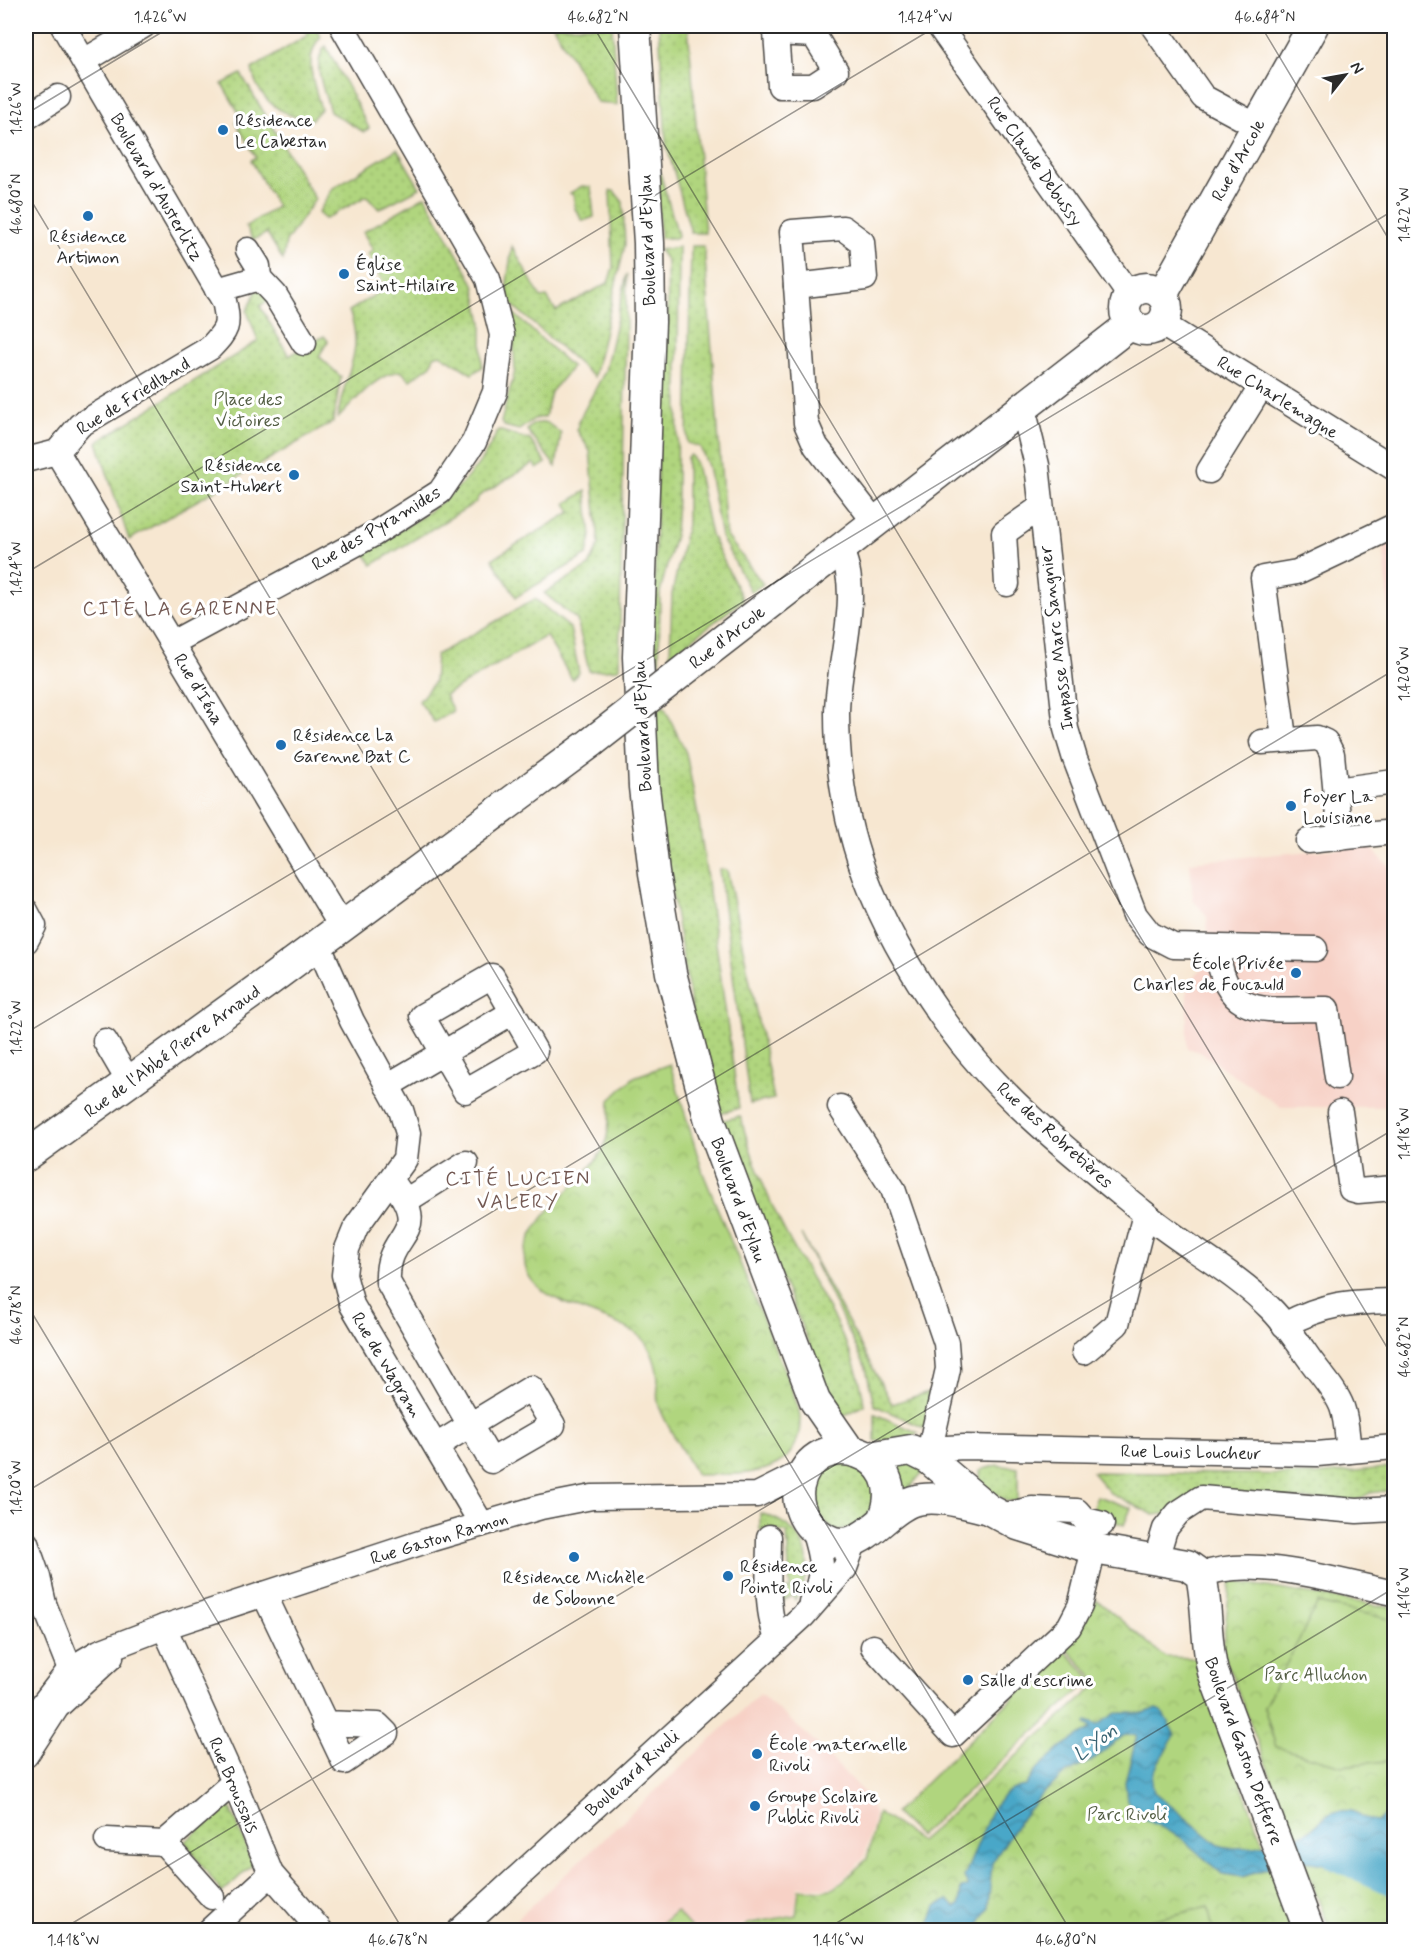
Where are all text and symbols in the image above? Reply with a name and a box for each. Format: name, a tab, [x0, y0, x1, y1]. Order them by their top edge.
text: 1.426°W	[134, 8, 186, 28]
text: 46.682°N	[568, 8, 628, 28]
text: 1.424°W	[898, 8, 952, 28]
text: 46.684°N	[1235, 8, 1295, 28]
north arrow	[1315, 45, 1375, 105]
text: N	[1345, 58, 1368, 78]
text: 1.426°W	[7, 83, 27, 135]
street label: Rue Claude Debussy	[980, 92, 1088, 231]
street label: Boulevard d'Austerlitz	[104, 109, 208, 266]
place label: Résidence Le Cabestan	[235, 109, 327, 154]
street label: Rue d'Arcole	[1206, 115, 1271, 206]
marker: Résidence Le Cabestan	[216, 123, 230, 137]
text: 46.680°N	[7, 174, 27, 234]
street label: Boulevard d'Eylau	[634, 174, 662, 306]
text: 1.422°W	[1395, 188, 1415, 242]
marker: Résidence Artimon	[81, 209, 95, 223]
place label: Résidence Artimon	[49, 225, 127, 270]
place label: Église Saint-Hilaire	[356, 253, 456, 298]
marker: Église Saint-Hilaire	[337, 267, 351, 281]
street label: Rue Charlemagne	[1212, 351, 1343, 446]
street label: Rue de Friedland	[72, 352, 195, 441]
park label: Place des Victoires	[213, 388, 283, 433]
place label: Résidence Saint-Hubert	[180, 454, 282, 499]
marker: Résidence Saint-Hubert	[287, 468, 301, 482]
street label: Rue des Pyramides	[307, 481, 446, 577]
text: 1.424°W	[7, 542, 27, 596]
street label: Impasse Marc Sangnier	[1034, 544, 1080, 732]
district label: CITÉ LA GARENNE	[82, 596, 278, 623]
street label: Rue d'Arcole	[684, 600, 771, 675]
text: 1.420°W	[1395, 647, 1415, 701]
street label: Rue d'Iéna	[167, 649, 229, 730]
street label: Boulevard d'Eylau	[628, 659, 658, 792]
place label: Résidence La Garenne Bat C	[293, 724, 411, 769]
marker: Résidence La Garenne Bat C	[274, 738, 288, 752]
place label: Foyer La Louisiane	[1303, 785, 1373, 830]
marker: Foyer La Louisiane	[1284, 799, 1298, 813]
place label: École Privée Charles de Foucauld	[1133, 952, 1284, 997]
marker: École Privée Charles de Foucauld	[1289, 966, 1303, 980]
street label: Rue de l'Abbé Pierre Arnaud	[80, 980, 266, 1124]
text: 1.422°W	[7, 1001, 27, 1055]
street label: Rue des Robretières	[991, 1077, 1118, 1194]
text: 1.418°W	[1395, 1108, 1415, 1160]
street label: Boulevard d'Eylau	[704, 1134, 772, 1266]
district label: CITÉ LUCIEN VALERY	[445, 1166, 591, 1216]
text: 46.678°N	[7, 1286, 27, 1344]
street label: Rue de Wagram	[344, 1308, 427, 1424]
text: 46.682°N	[1395, 1317, 1415, 1377]
street label: Rue Louis Loucheur	[1120, 1440, 1262, 1466]
text: 1.420°W	[7, 1461, 27, 1515]
street label: Rue Gaston Ramon	[368, 1507, 511, 1571]
marker: Résidence Michèle de Sobonne	[567, 1550, 581, 1564]
place label: Résidence Pointe Rivoli	[740, 1555, 833, 1600]
place label: Résidence Michèle de Sobonne	[503, 1566, 645, 1611]
text: 1.416°W	[1395, 1567, 1415, 1619]
marker: Résidence Pointe Rivoli	[721, 1569, 735, 1583]
street label: Boulevard Gaston Defferre	[1198, 1654, 1288, 1849]
park label: Parc Alluchon	[1264, 1663, 1368, 1687]
place label: Salle d'escrime	[980, 1669, 1093, 1693]
marker: Salle d'escrime	[961, 1673, 975, 1687]
water label: L'Yon	[1068, 1718, 1123, 1768]
street label: Boulevard Rivoli	[580, 1725, 685, 1822]
place label: École maternelle Rivoli	[769, 1733, 908, 1778]
street label: Rue Broussais	[202, 1734, 264, 1837]
marker: École maternelle Rivoli	[750, 1747, 764, 1761]
place label: Groupe Scolaire Public Rivoli	[767, 1785, 878, 1830]
marker: Groupe Scolaire Public Rivoli	[748, 1799, 762, 1813]
park label: Parc Rivoli	[1087, 1803, 1167, 1827]
text: 1.418°W	[47, 1931, 99, 1951]
text: 46.678°N	[369, 1931, 427, 1951]
text: 1.416°W	[812, 1931, 864, 1951]
text: 46.680°N	[1036, 1931, 1096, 1951]

